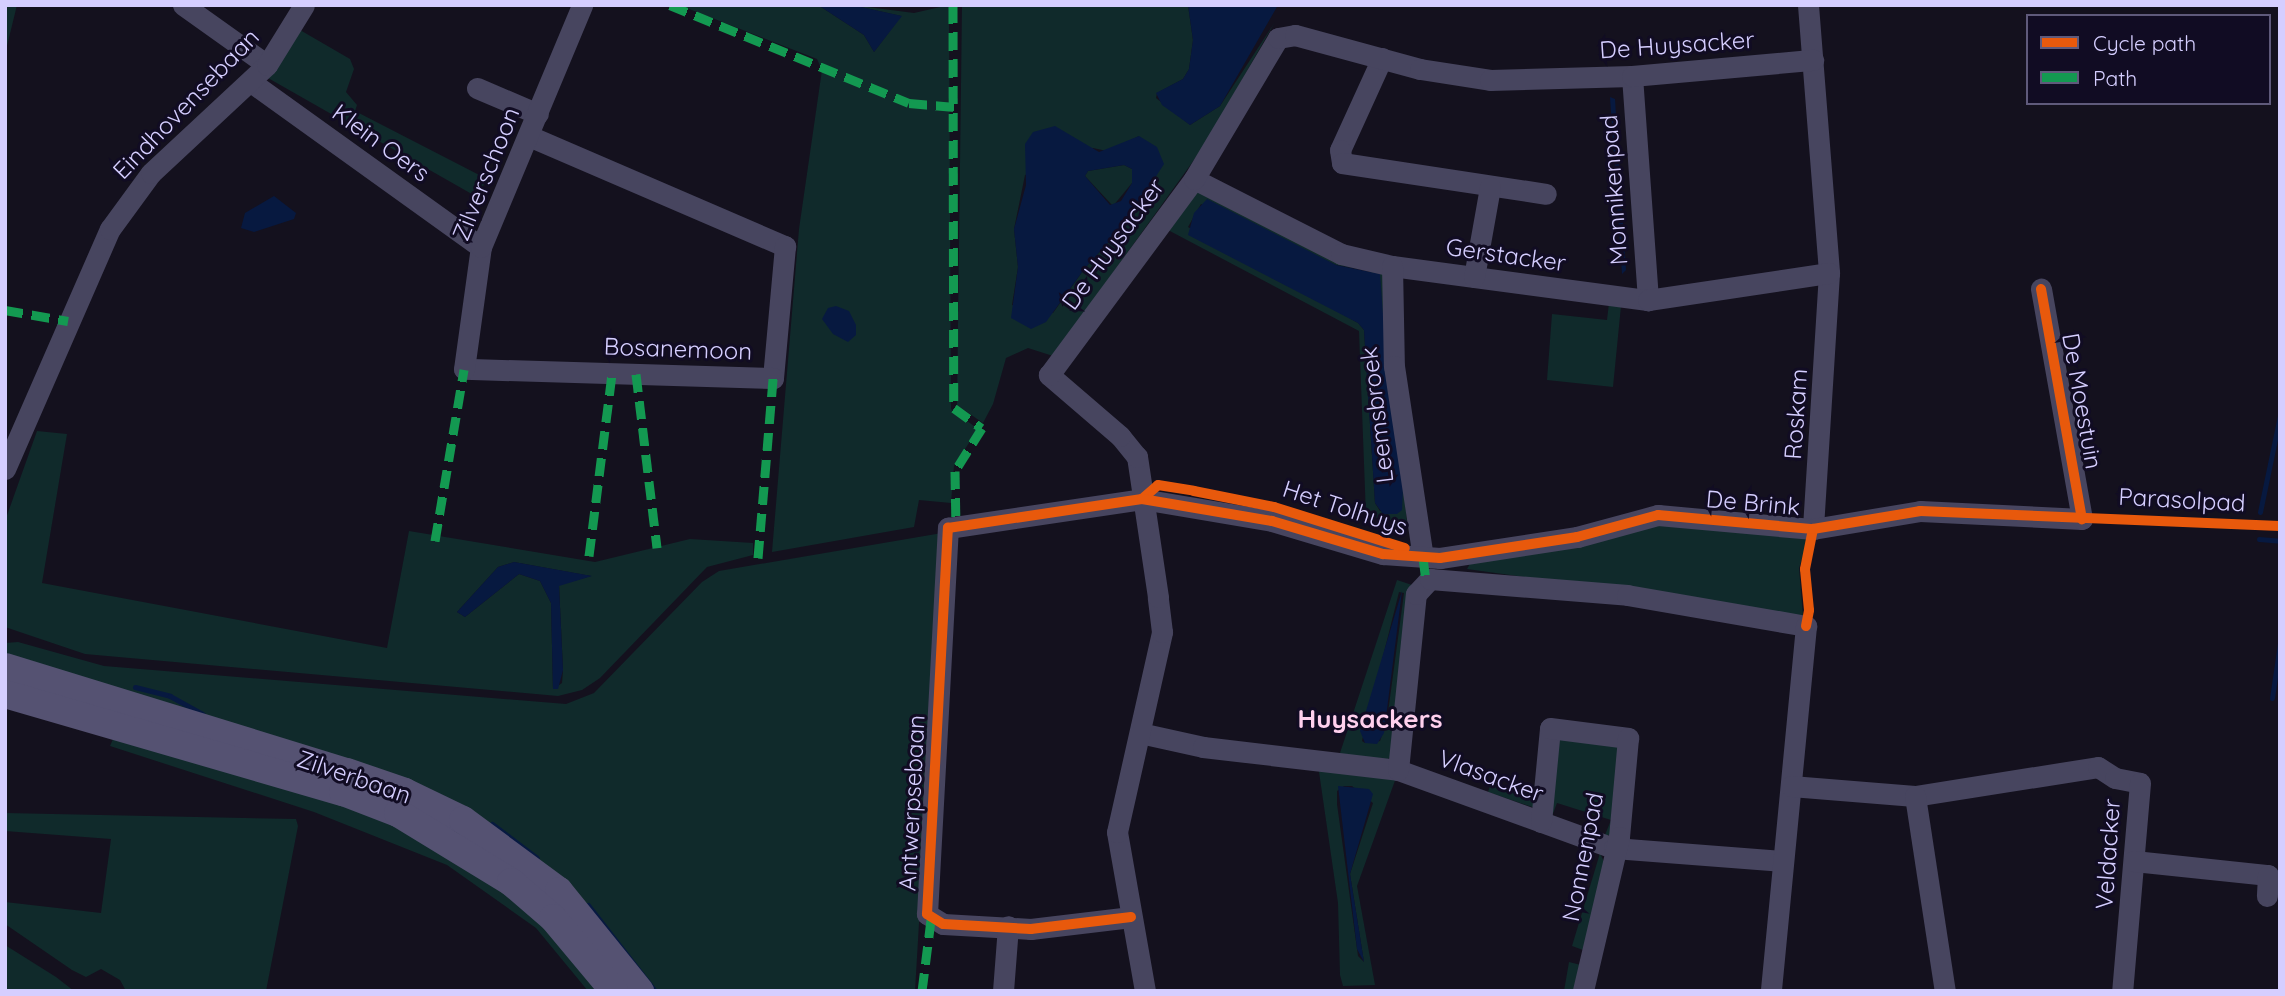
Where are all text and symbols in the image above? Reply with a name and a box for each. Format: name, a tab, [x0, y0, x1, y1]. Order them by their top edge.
legend	[2026, 14, 2271, 105]
street label: Eindhovensebaan	[107, 23, 265, 185]
street label: De Huysacker	[1598, 25, 1756, 65]
text: Cycle path	[2093, 30, 2196, 56]
text: Path	[2093, 65, 2137, 91]
street label: Klein Oers	[327, 98, 435, 188]
street label: Zilverschoon	[446, 103, 526, 245]
street label: Monnikenpad	[1594, 114, 1634, 266]
street label: De Huysacker	[1056, 173, 1170, 315]
street label: Gerstacker	[1444, 232, 1568, 278]
street label: De Moestuin	[2056, 331, 2108, 471]
street label: Bosanemoon	[603, 332, 753, 366]
street label: Leemsbroek	[1354, 345, 1400, 485]
street label: Roskam	[1778, 368, 1814, 460]
street label: Het Tolhuys	[1279, 474, 1411, 542]
street label: Parasolpad	[2118, 482, 2246, 518]
street label: De Brink	[1705, 485, 1801, 521]
district label: Huysackers	[1298, 703, 1442, 735]
street label: Antwerpsebaan	[893, 714, 931, 892]
street label: Zilverbaan	[293, 744, 415, 810]
street label: Vlasacker	[1435, 744, 1547, 808]
street label: Nonnenpad	[1556, 790, 1610, 924]
street label: Veldacker	[2090, 798, 2126, 910]

